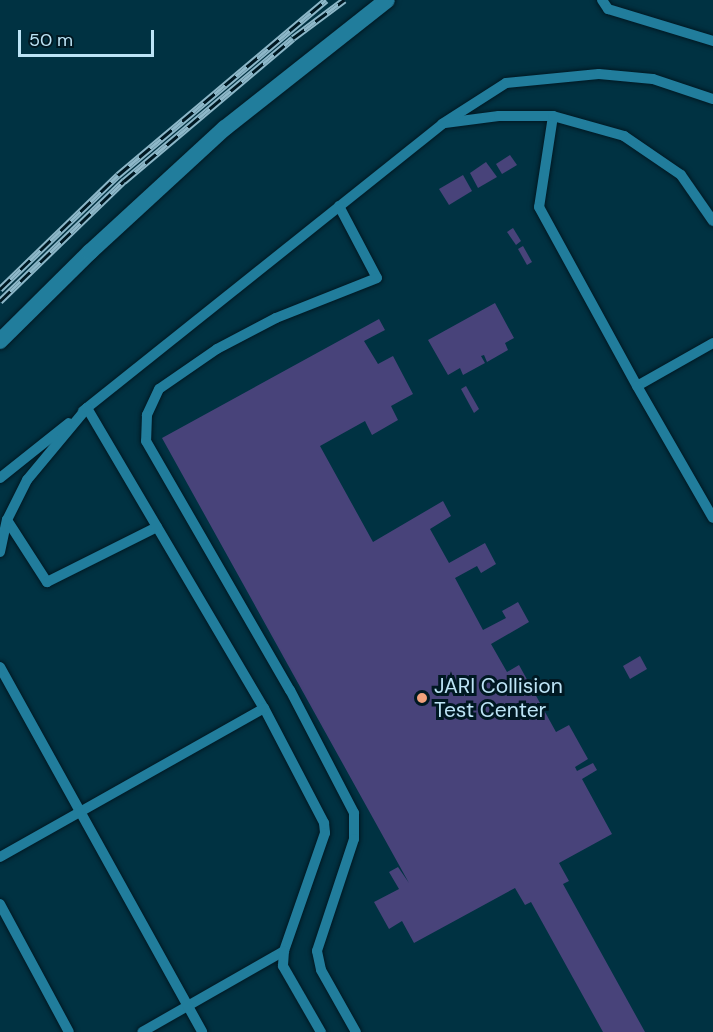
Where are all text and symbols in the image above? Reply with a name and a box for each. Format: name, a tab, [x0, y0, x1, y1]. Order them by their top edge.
scale bar	[21, 18, 158, 56]
text: 50 m	[29, 28, 73, 52]
place label: JARI Collision Test Center	[434, 673, 563, 723]
marker: JARI Collision Test Center	[415, 691, 429, 705]

